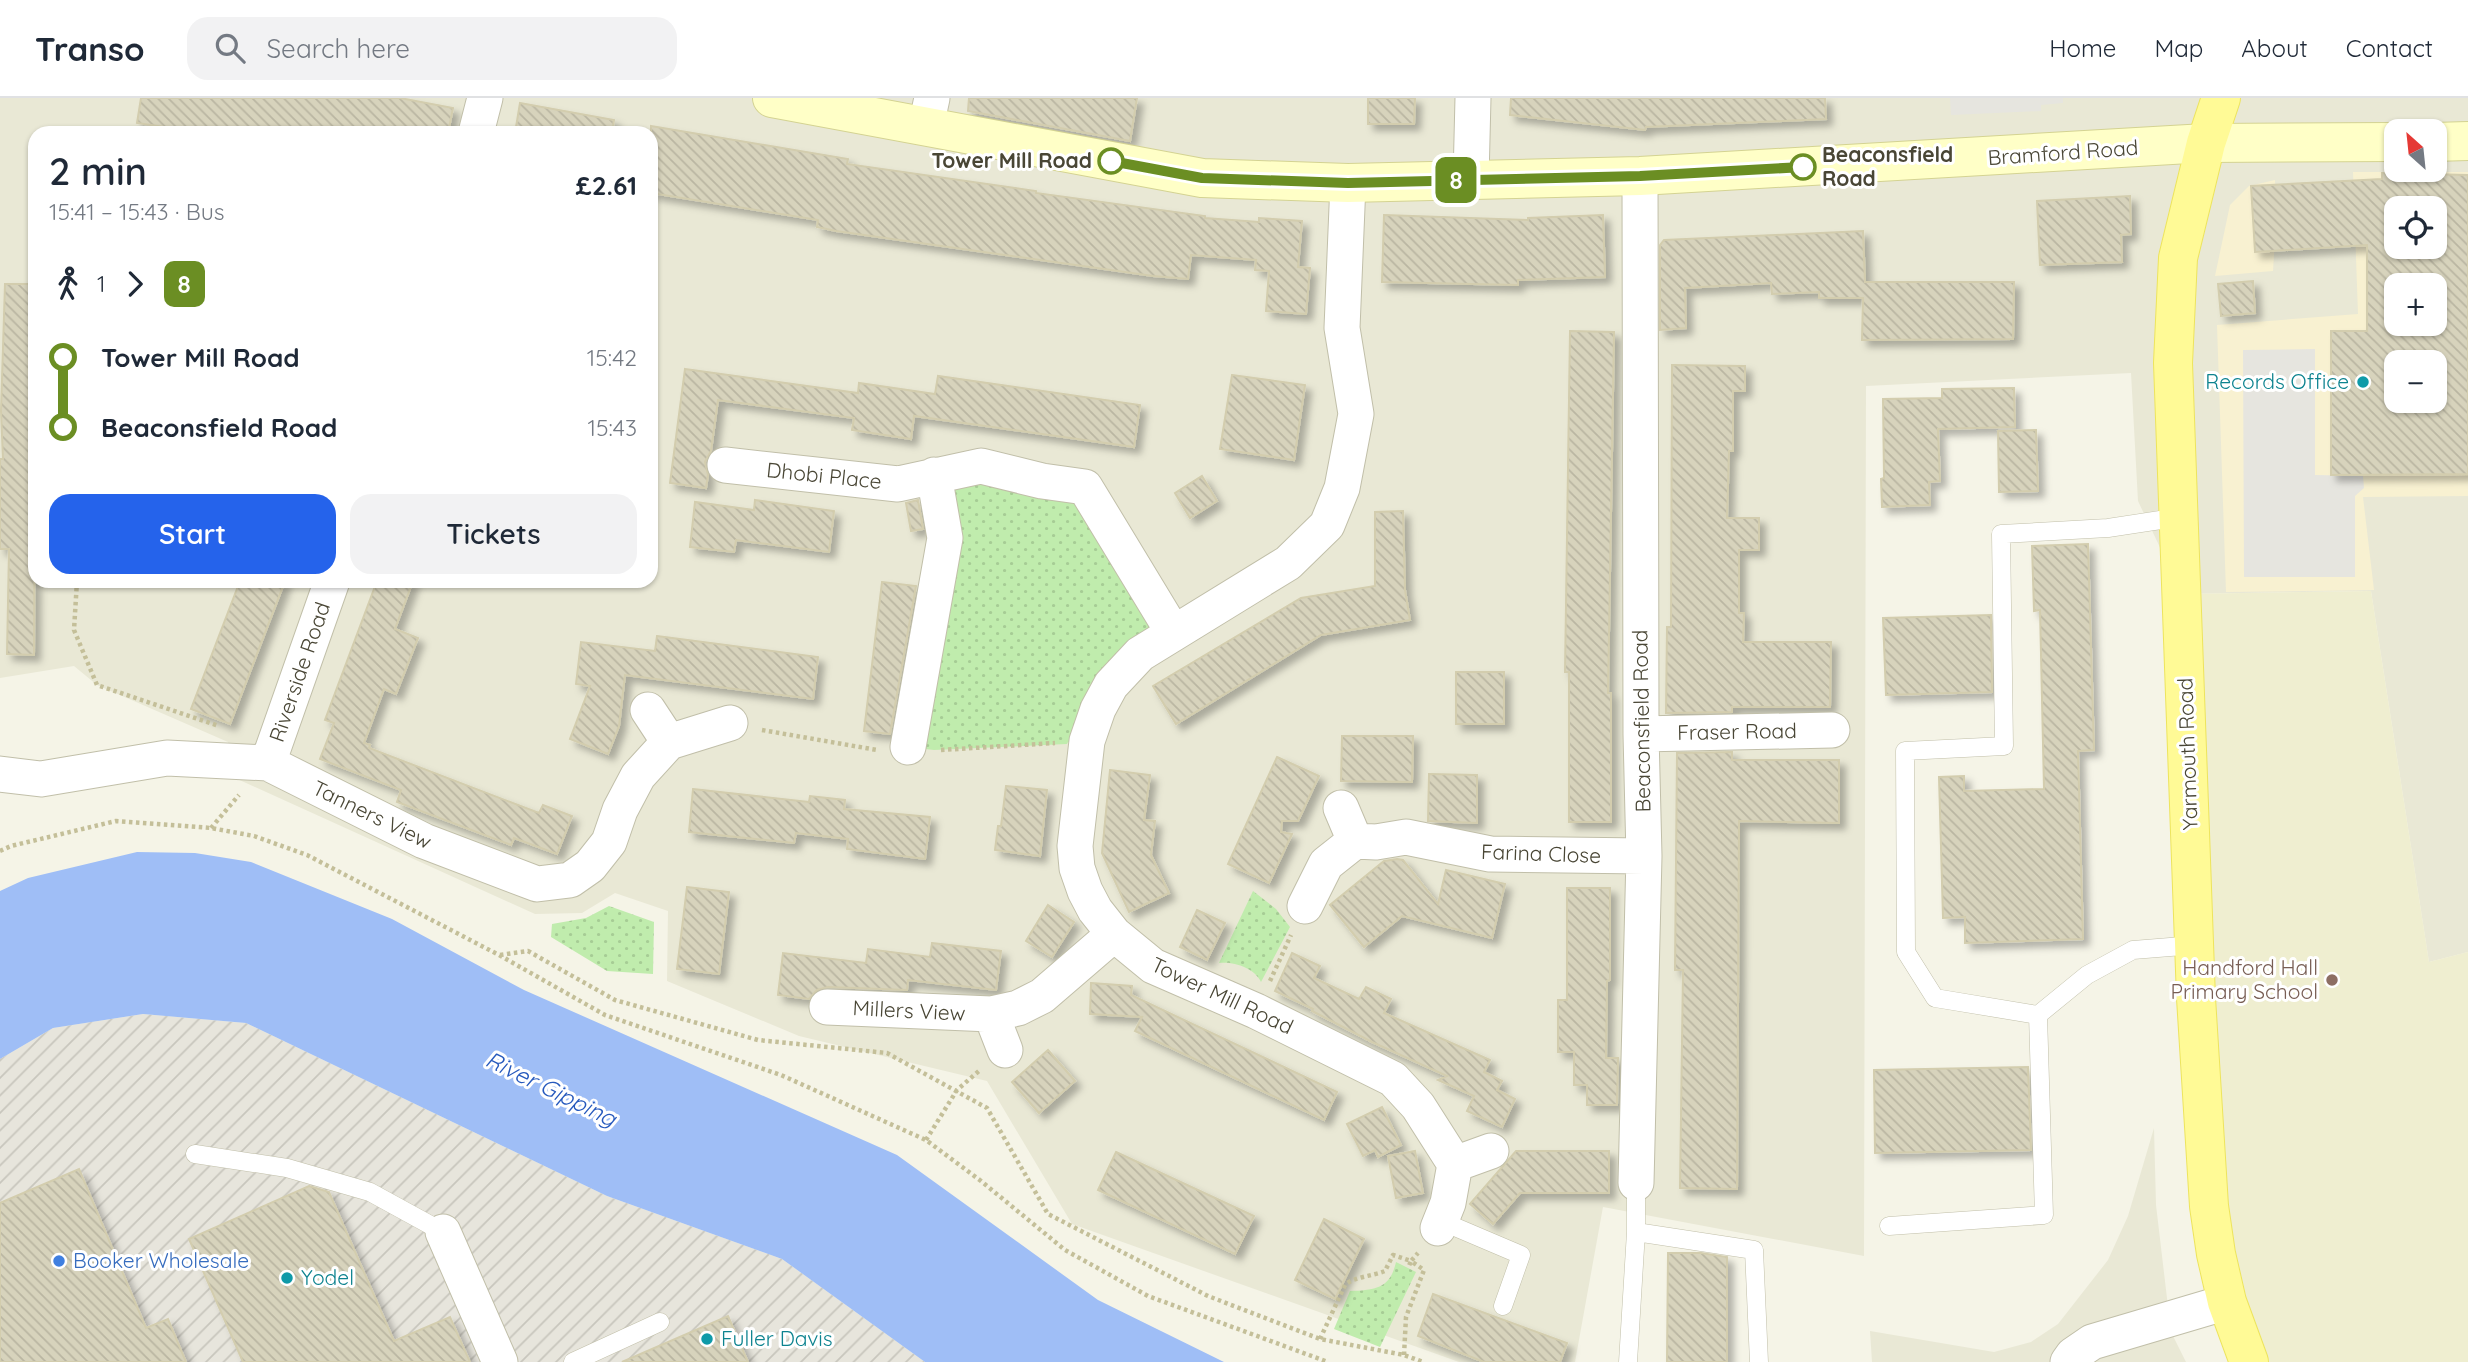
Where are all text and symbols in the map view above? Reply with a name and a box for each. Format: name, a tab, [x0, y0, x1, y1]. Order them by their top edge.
search box	[187, 17, 677, 80]
text: Transo	[35, 28, 145, 69]
icon: search	[211, 29, 249, 67]
text: Search here	[267, 32, 410, 65]
text: Home	[2049, 33, 2116, 63]
text: Map	[2154, 33, 2203, 63]
text: About	[2241, 33, 2308, 63]
text: Contact	[2346, 33, 2433, 63]
north arrow	[2384, 119, 2446, 182]
map controls	[2384, 119, 2447, 413]
street label: Bramford Road	[1987, 134, 2139, 170]
place label: Beaconsfield Road	[1822, 141, 1953, 191]
text: 2 min	[49, 147, 147, 195]
place label: Tower Mill Road	[932, 147, 1092, 173]
marker: Tower Mill Road	[1098, 148, 1124, 174]
marker: Beaconsfield Road	[1790, 154, 1816, 180]
line badge: 8	[1433, 157, 1479, 203]
text: 8	[1449, 165, 1463, 195]
text: £2.61	[576, 169, 637, 202]
button: locate	[2384, 196, 2447, 259]
text: 15:41 – 15:43 · Bus	[49, 197, 225, 226]
icon: walk	[49, 265, 87, 303]
icon: forward	[116, 265, 154, 303]
text: 1	[97, 269, 106, 298]
text: 8	[178, 269, 191, 299]
button: +	[2384, 273, 2447, 336]
text: Tower Mill Road	[101, 341, 300, 374]
text: 15:42	[587, 343, 637, 372]
button: −	[2384, 350, 2447, 413]
place label: Records Office	[2205, 368, 2349, 394]
marker: Records Office	[2355, 374, 2371, 390]
text: Beaconsfield Road	[101, 411, 337, 444]
text: 15:43	[587, 413, 637, 442]
street label: Dhobi Place	[765, 456, 883, 494]
button: Start	[49, 494, 336, 574]
button: Tickets	[350, 494, 637, 574]
street label: Riverside Road	[263, 598, 335, 745]
street label: Beaconsfield Road	[1626, 629, 1656, 813]
street label: Yarmouth Road	[2171, 677, 2203, 831]
street label: Fraser Road	[1677, 717, 1797, 745]
street label: Tanners View	[309, 774, 436, 854]
street label: Farina Close	[1481, 838, 1602, 868]
street label: Tower Mill Road	[1147, 951, 1298, 1039]
place label: Handford Hall Primary School	[2170, 954, 2318, 1004]
marker: Handford Hall Primary School	[2324, 972, 2340, 988]
street label: Millers View	[852, 994, 966, 1026]
water label: River Gipping	[481, 1044, 623, 1133]
place label: Booker Wholesale	[73, 1247, 249, 1273]
marker: Booker Wholesale	[51, 1253, 67, 1269]
place label: Yodel	[301, 1264, 354, 1290]
marker: Yodel	[279, 1270, 295, 1286]
place label: Fuller Davis	[721, 1325, 833, 1351]
marker: Fuller Davis	[699, 1331, 715, 1347]

